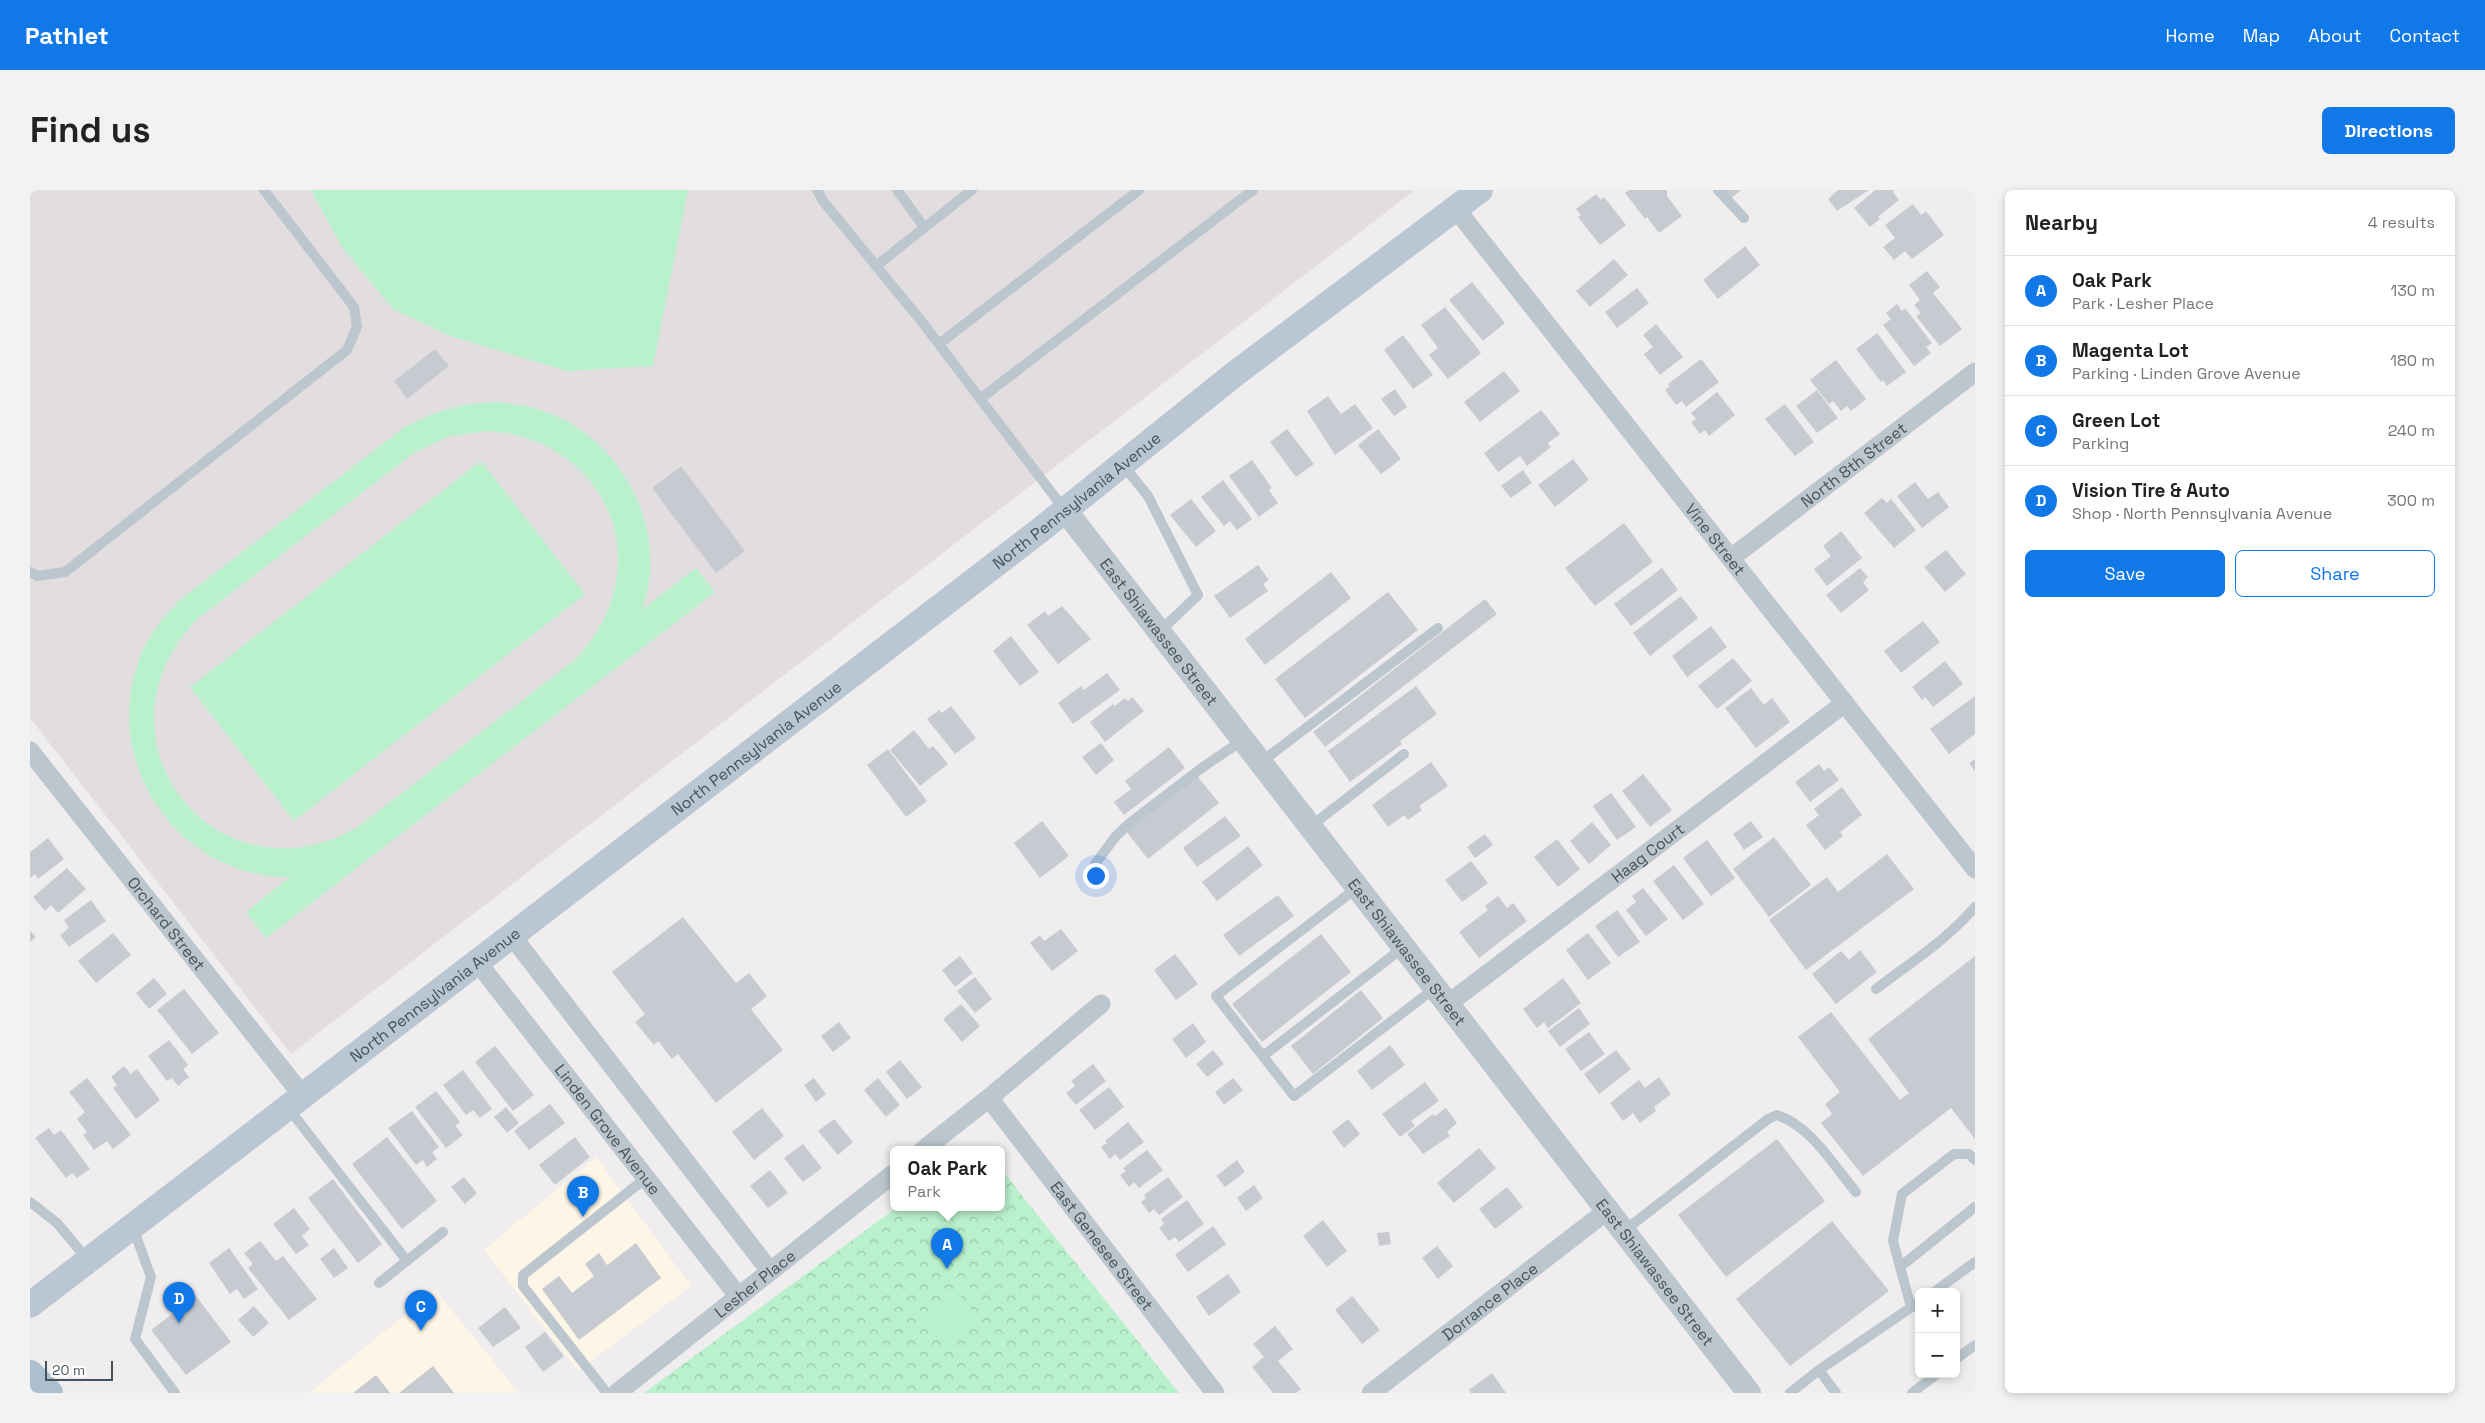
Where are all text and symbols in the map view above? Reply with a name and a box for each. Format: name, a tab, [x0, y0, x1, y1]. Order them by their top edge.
text: Pathlet	[25, 20, 109, 51]
text: Home	[2166, 24, 2215, 47]
text: Map	[2243, 24, 2280, 47]
text: About	[2308, 24, 2362, 47]
text: Contact	[2390, 24, 2460, 47]
button: Directions	[2322, 107, 2455, 154]
text: Find us	[30, 108, 151, 152]
text: Nearby	[2025, 209, 2098, 236]
text: 4 results	[2368, 212, 2435, 233]
text: Oak Park	[2072, 268, 2152, 293]
text: A	[2036, 280, 2046, 301]
text: 130 m	[2391, 280, 2435, 301]
text: Park · Lesher Place	[2072, 293, 2214, 314]
text: Magenta Lot	[2072, 338, 2189, 363]
text: B	[2036, 350, 2046, 371]
text: 180 m	[2390, 350, 2435, 371]
text: Parking · Linden Grove Avenue	[2072, 363, 2301, 384]
text: Green Lot	[2072, 408, 2161, 433]
street label: North 8th Street	[1796, 417, 1911, 512]
text: C	[2036, 420, 2046, 441]
text: 240 m	[2388, 420, 2435, 441]
street label: North Pennsylvania Avenue	[988, 427, 1165, 574]
text: Parking	[2072, 433, 2129, 454]
text: Vision Tire & Auto	[2072, 478, 2230, 503]
text: D	[2036, 490, 2046, 511]
text: 300 m	[2387, 490, 2435, 511]
street label: Vine Street	[1681, 499, 1751, 580]
text: Shop · North Pennsylvania Avenue	[2072, 503, 2332, 524]
button: Save	[2025, 550, 2225, 597]
button: Share	[2235, 550, 2435, 597]
street label: East Shiawassee Street	[1096, 554, 1223, 710]
street label: North Pennsylvania Avenue	[666, 676, 846, 820]
street label: Haag Court	[1607, 818, 1688, 887]
your location	[1083, 863, 1109, 889]
street label: Orchard Street	[123, 872, 210, 975]
street label: East Shiawassee Street	[1344, 874, 1471, 1030]
street label: North Pennsylvania Avenue	[345, 923, 524, 1067]
street label: Linden Grove Avenue	[550, 1060, 666, 1199]
popup	[890, 1146, 1005, 1211]
text: Oak Park	[908, 1156, 987, 1181]
pin: B	[567, 1176, 599, 1217]
street label: East Genesee Street	[1046, 1177, 1158, 1315]
text: Park	[908, 1181, 941, 1202]
street label: East Shiawassee Street	[1592, 1194, 1719, 1350]
pin: A	[931, 1228, 963, 1269]
street label: Lesher Place	[710, 1245, 800, 1322]
street label: Dorrance Place	[1437, 1258, 1542, 1345]
pin: D	[163, 1282, 195, 1323]
map controls	[1915, 1288, 1960, 1378]
button: +	[1915, 1288, 1960, 1333]
pin: C	[405, 1290, 437, 1331]
button: −	[1915, 1333, 1960, 1378]
scale bar	[45, 1358, 112, 1381]
text: 20 m	[52, 1361, 85, 1379]

